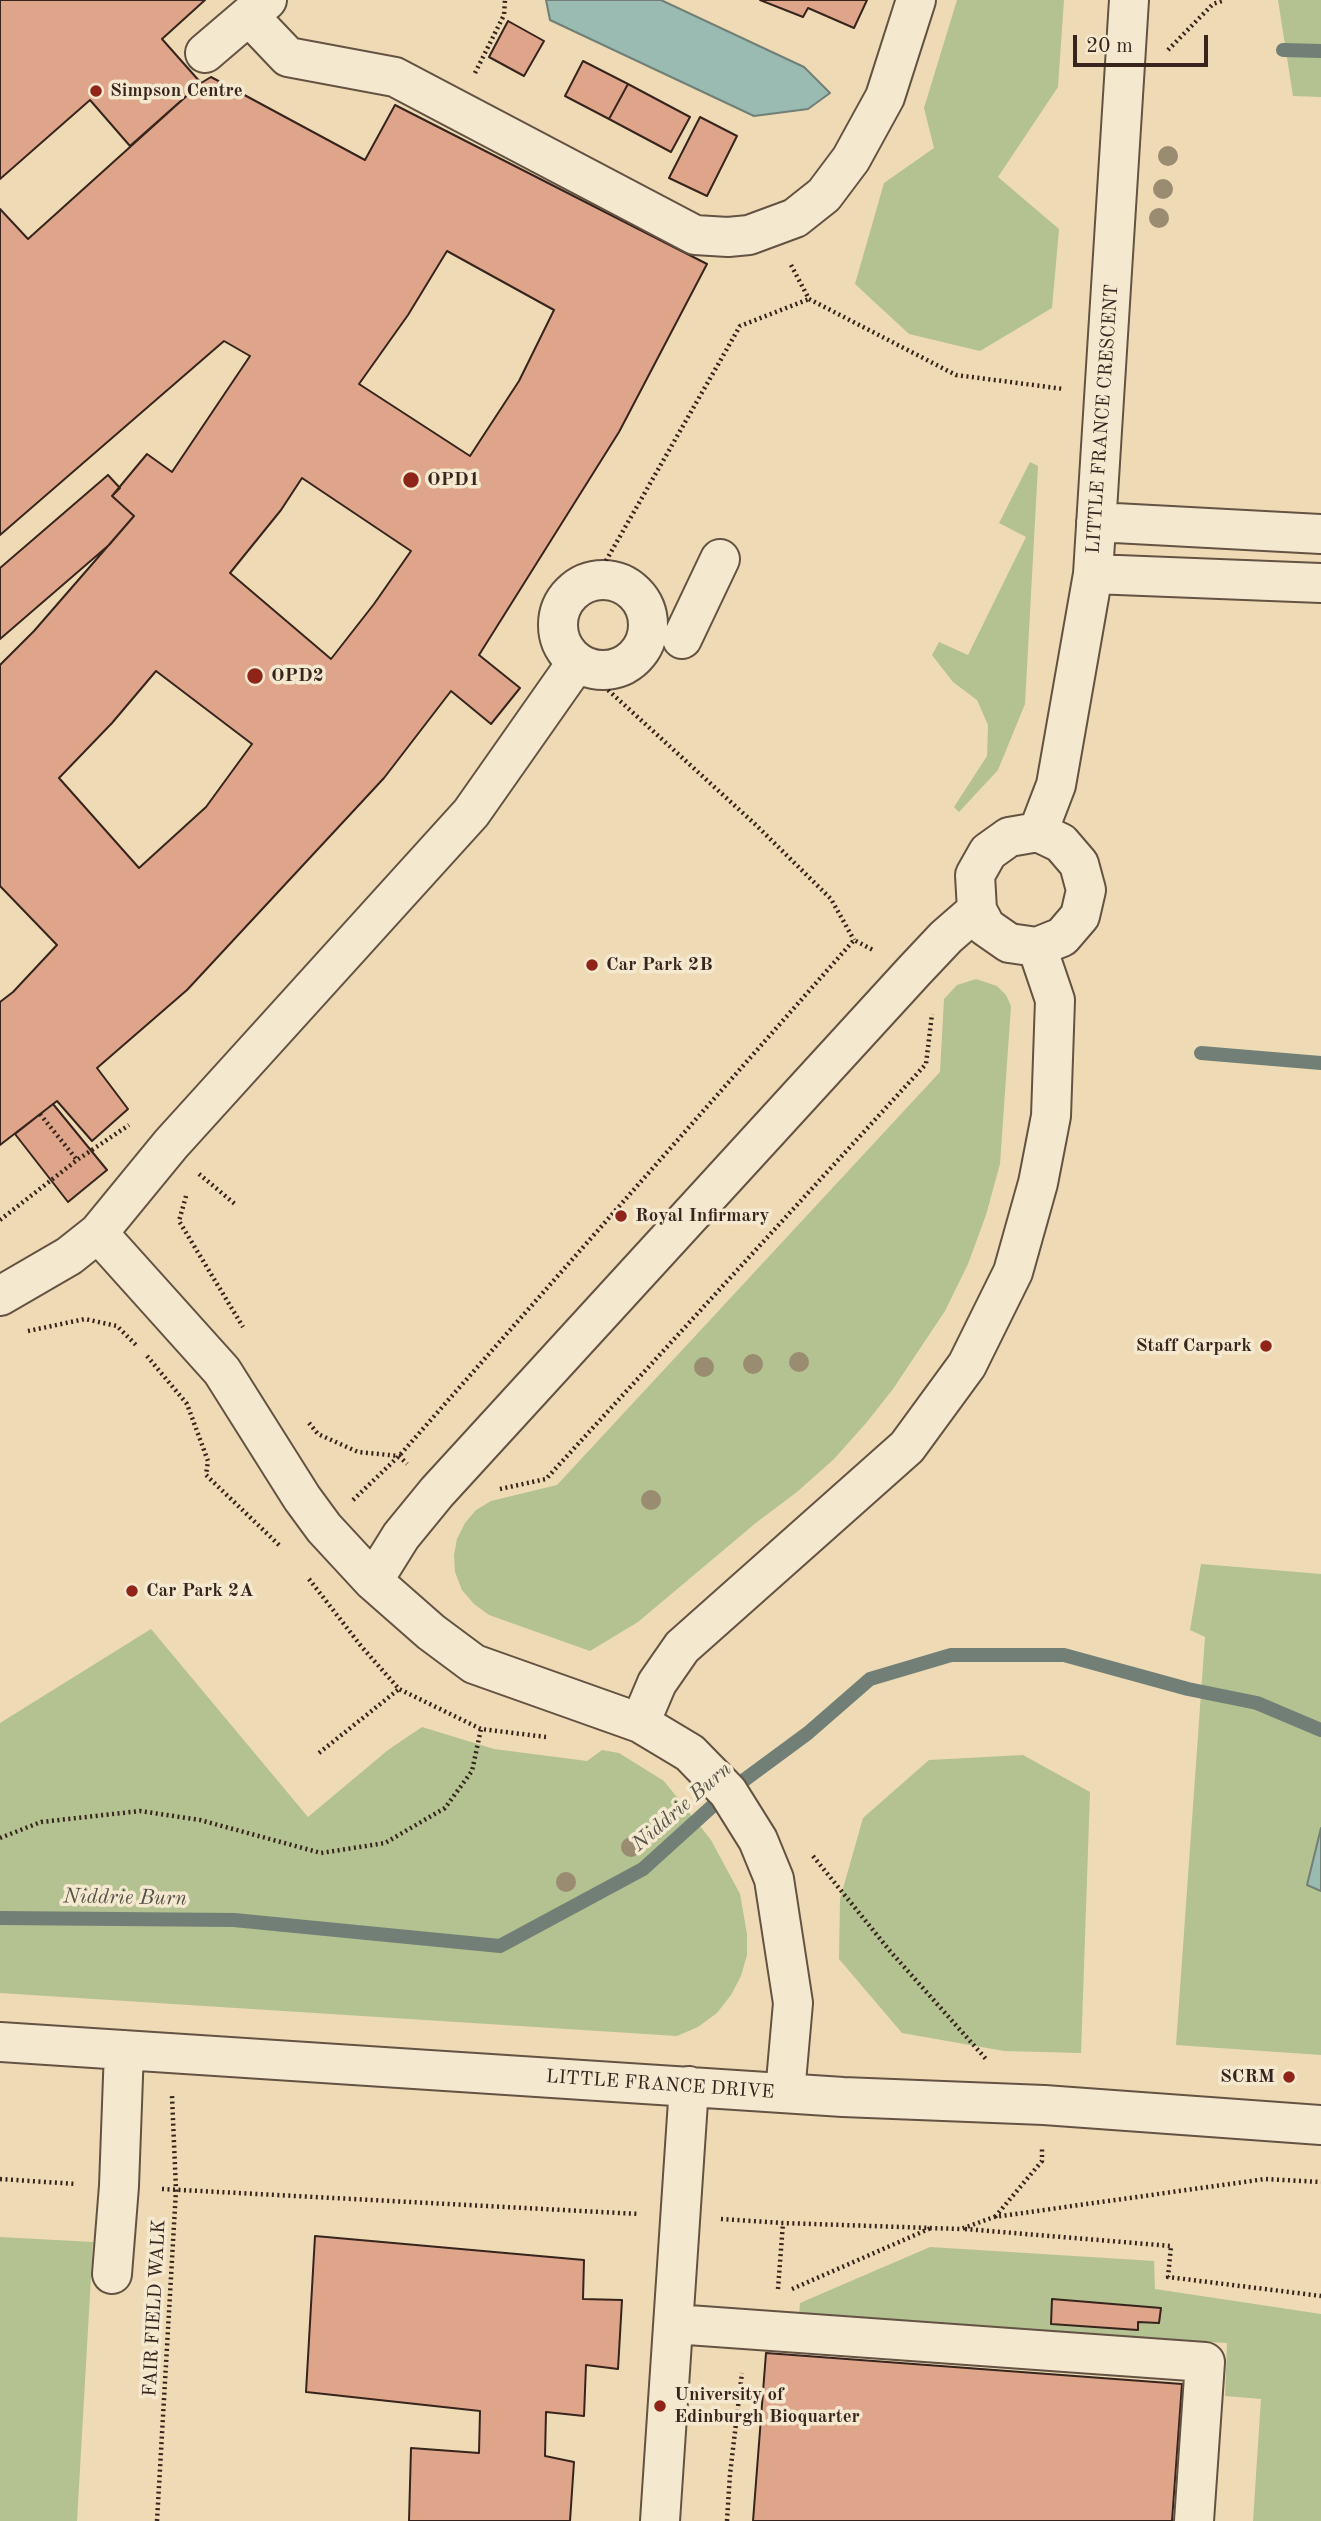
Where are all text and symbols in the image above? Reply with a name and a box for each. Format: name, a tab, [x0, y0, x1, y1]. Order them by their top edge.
scale bar	[1076, 21, 1211, 65]
text: 20 m	[1086, 36, 1133, 57]
place label: Simpson Centre	[110, 80, 243, 102]
marker: Simpson Centre	[88, 83, 104, 99]
street label: LITTLE FRANCE CRESCENT	[1082, 283, 1124, 555]
place label: OPD1	[427, 469, 480, 491]
marker: OPD1	[401, 470, 421, 490]
place label: OPD2	[271, 665, 324, 687]
marker: OPD2	[245, 666, 265, 686]
place label: Car Park 2B	[606, 954, 713, 976]
marker: Car Park 2B	[584, 957, 600, 973]
place label: Royal Infirmary	[635, 1205, 769, 1227]
marker: Royal Infirmary	[613, 1208, 629, 1224]
place label: Staff Carpark	[1136, 1335, 1252, 1357]
marker: Staff Carpark	[1258, 1338, 1274, 1354]
place label: Car Park 2A	[146, 1580, 253, 1602]
marker: Car Park 2A	[124, 1583, 140, 1599]
water label: Niddrie Burn	[627, 1757, 737, 1857]
water label: Niddrie Burn	[63, 1884, 187, 1912]
street label: LITTLE FRANCE DRIVE	[545, 2066, 775, 2104]
place label: SCRM	[1220, 2066, 1275, 2088]
marker: SCRM	[1281, 2069, 1297, 2085]
street label: FAIR FIELD WALK	[139, 2219, 171, 2397]
place label: University of Edinburgh Bioquarter	[674, 2384, 860, 2428]
marker: University of Edinburgh Bioquarter	[652, 2398, 668, 2414]

